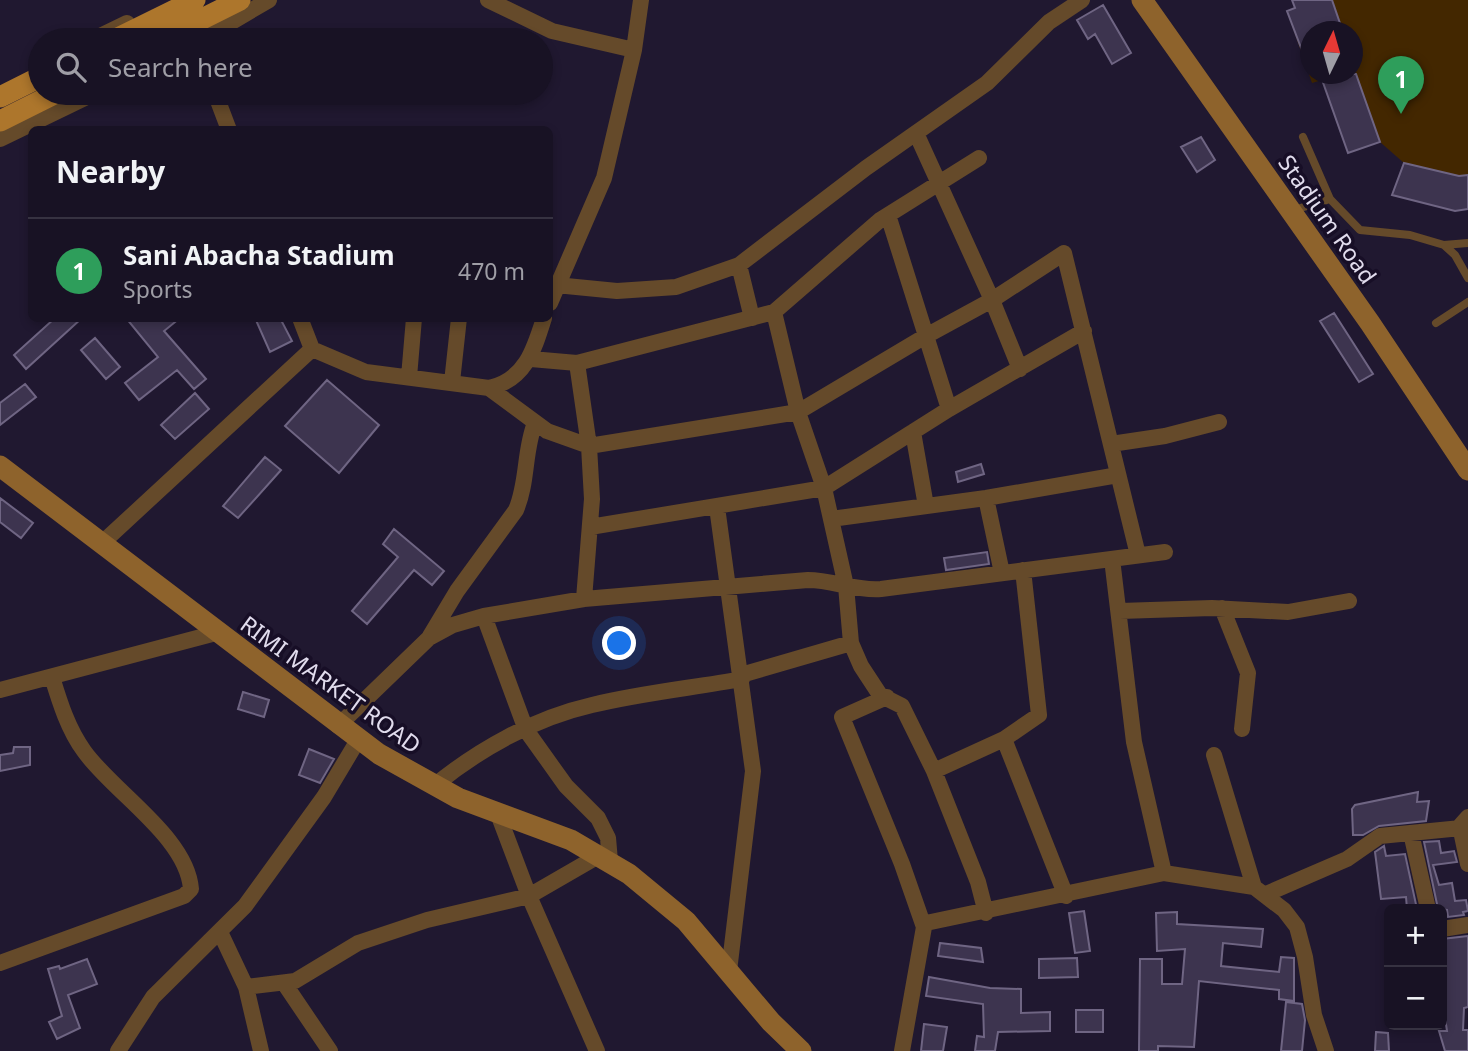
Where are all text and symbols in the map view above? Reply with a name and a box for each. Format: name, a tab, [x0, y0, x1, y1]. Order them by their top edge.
north arrow	[1300, 21, 1363, 84]
search box	[28, 28, 553, 105]
icon: search	[52, 48, 90, 86]
text: Search here	[108, 49, 253, 85]
pin: 1	[1378, 56, 1424, 114]
street label: Stadium Road	[1272, 148, 1384, 290]
text: Nearby	[56, 151, 165, 192]
text: Sani Abacha Stadium	[123, 237, 395, 273]
text: 1	[72, 255, 86, 287]
text: 470 m	[458, 255, 525, 287]
text: Sports	[123, 273, 193, 305]
street label: RIMI MARKET ROAD	[234, 608, 428, 760]
your location	[602, 626, 636, 660]
map controls	[1384, 904, 1447, 1030]
button: +	[1384, 904, 1447, 967]
button: −	[1384, 967, 1447, 1030]

